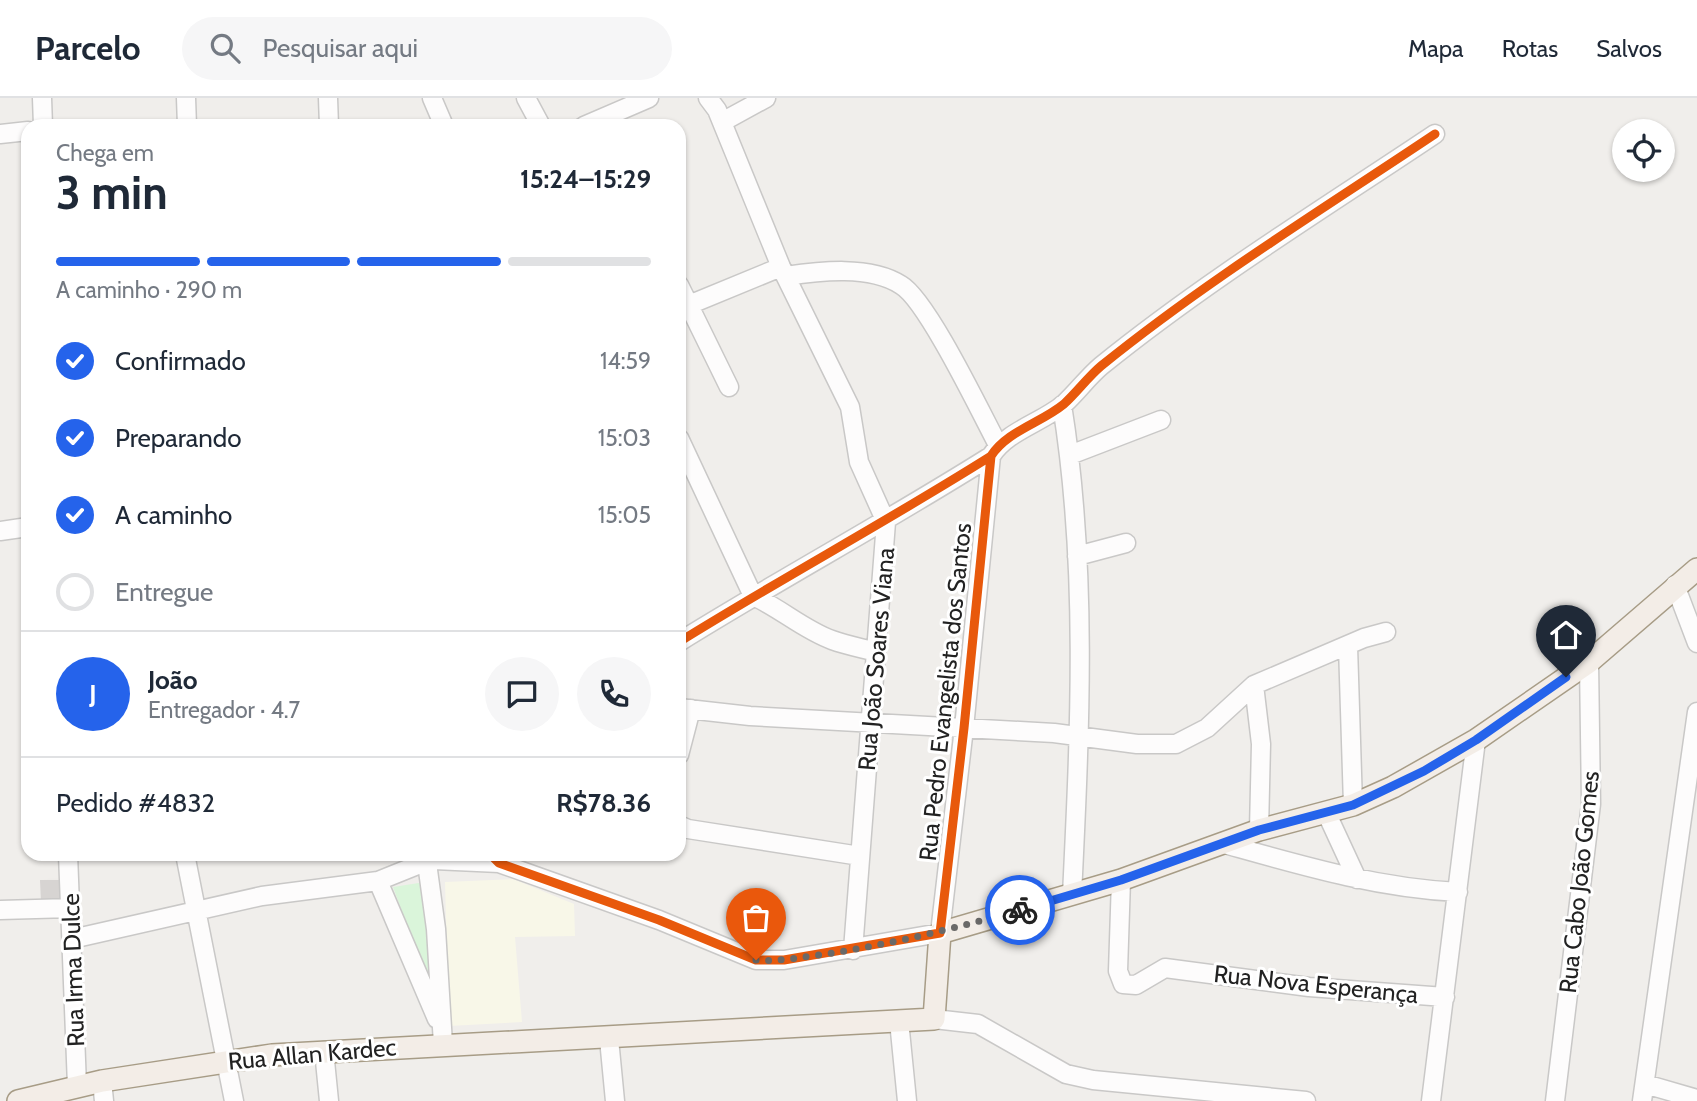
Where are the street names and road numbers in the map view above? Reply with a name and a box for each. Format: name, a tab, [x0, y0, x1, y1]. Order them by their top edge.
street label: Rua Pedro Evangelista dos Santos	[913, 521, 977, 862]
street label: Rua João Soares Viana	[852, 546, 900, 772]
street label: Rua Cabo João Gomes	[1553, 769, 1605, 995]
street label: Rua Irma Dulce	[56, 893, 90, 1047]
street label: Rua Nova Esperança	[1212, 959, 1420, 1009]
street label: Rua Allan Kardec	[227, 1032, 397, 1076]

